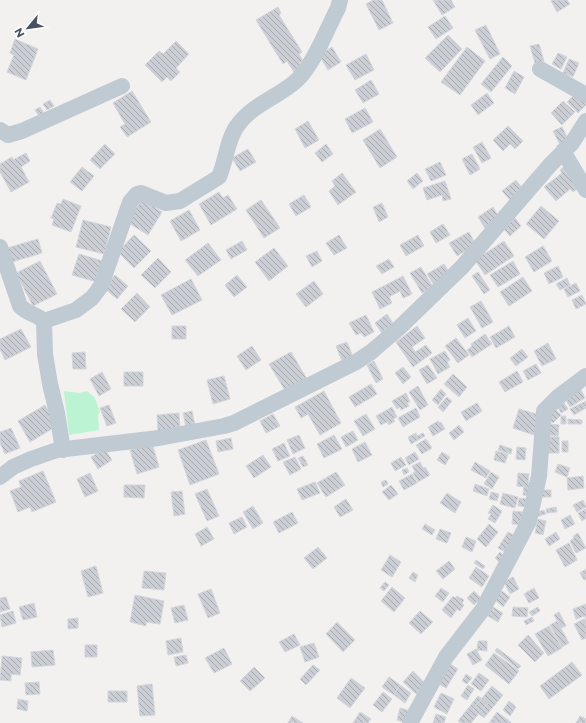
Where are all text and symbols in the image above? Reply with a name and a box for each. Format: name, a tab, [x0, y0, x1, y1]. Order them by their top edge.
north arrow	[8, 8, 48, 48]
text: N	[11, 26, 28, 40]

